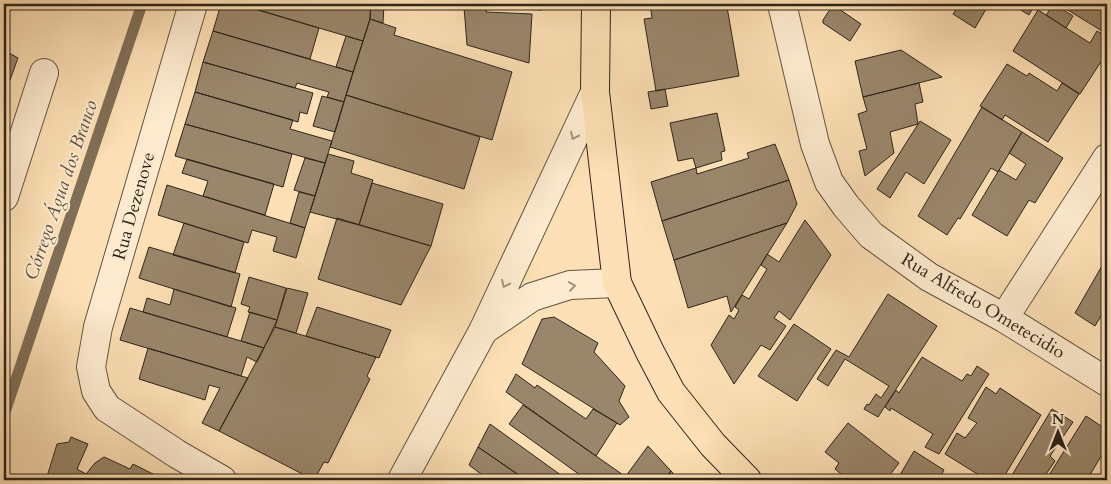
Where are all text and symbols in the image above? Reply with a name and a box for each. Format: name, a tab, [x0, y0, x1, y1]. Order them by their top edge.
water label: Córrego Água dos Branco	[18, 96, 104, 283]
one-way arrow	[570, 131, 580, 140]
street label: Rua Dezenove	[107, 149, 161, 263]
street label: Rua Alfredo Ometecidio	[896, 247, 1070, 365]
one-way arrow	[501, 279, 511, 288]
one-way arrow	[569, 281, 577, 292]
north arrow	[1034, 406, 1084, 456]
text: N	[1052, 410, 1064, 429]

